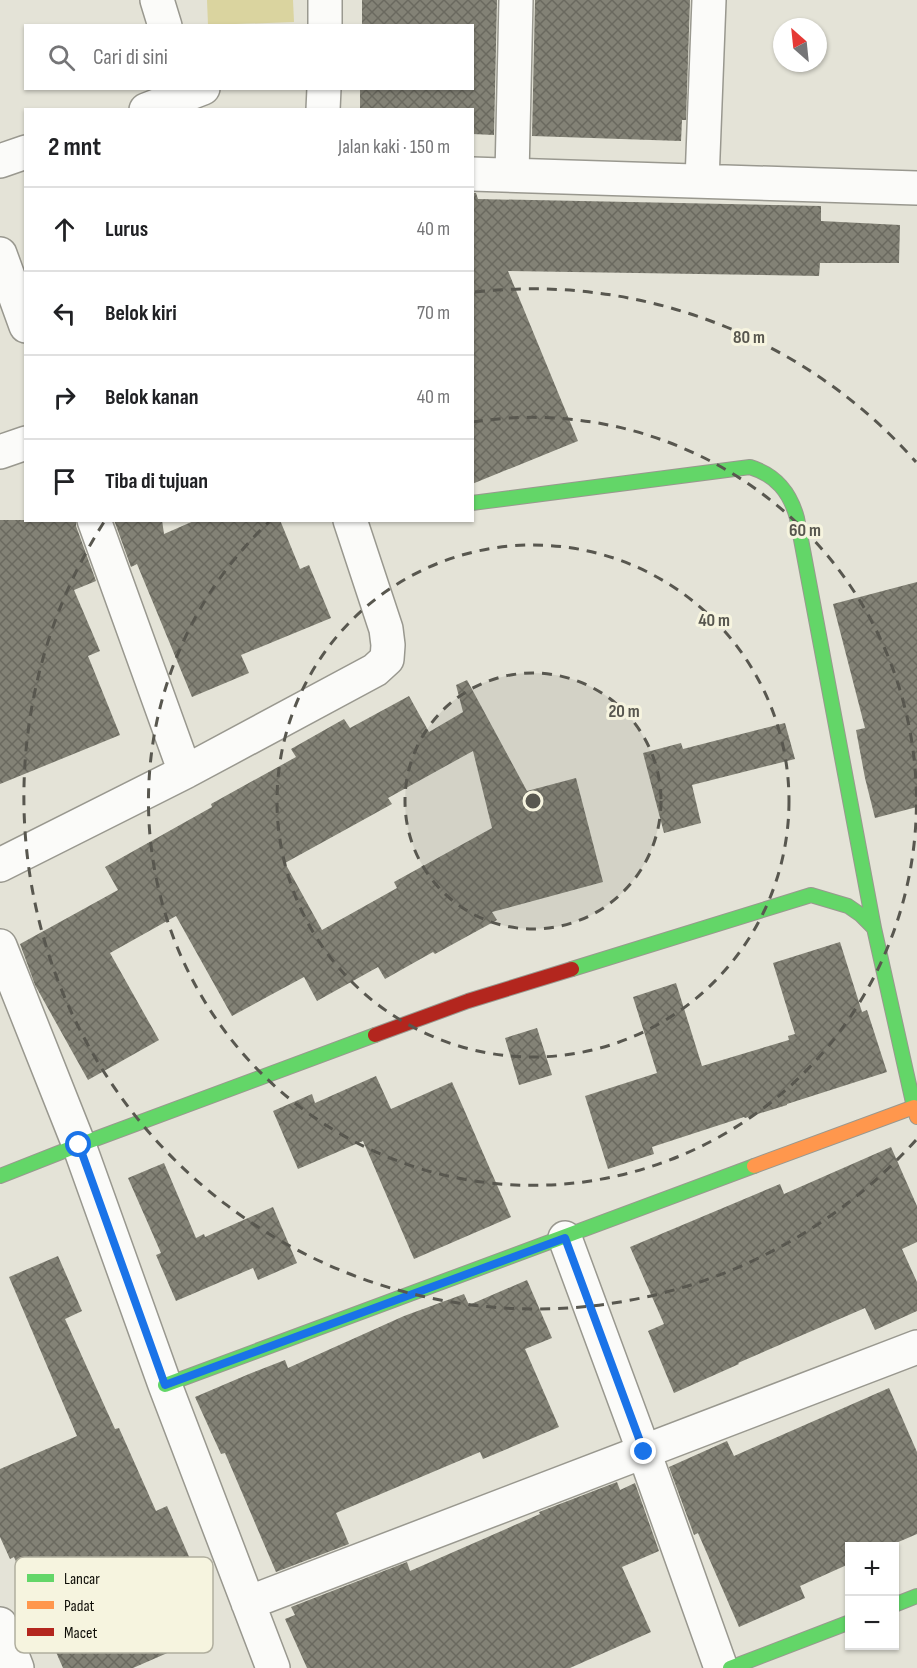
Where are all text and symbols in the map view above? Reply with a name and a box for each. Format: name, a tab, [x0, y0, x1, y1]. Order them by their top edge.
north arrow	[773, 18, 827, 72]
search box	[24, 24, 474, 90]
icon: search	[45, 41, 78, 74]
text: Cari di sini	[93, 44, 168, 71]
text: 2 mnt	[48, 132, 101, 163]
text: Jalan kaki · 150 m	[338, 135, 450, 159]
icon: ahead	[48, 213, 81, 246]
text: Lurus	[105, 216, 148, 243]
text: 40 m	[417, 217, 450, 241]
icon: left	[48, 297, 81, 330]
text: Belok kiri	[105, 300, 177, 327]
text: 70 m	[417, 301, 450, 325]
text: 80 m	[733, 327, 765, 348]
icon: right	[48, 381, 81, 414]
text: Belok kanan	[105, 384, 198, 411]
text: 40 m	[417, 385, 450, 409]
icon: arrive	[48, 465, 81, 498]
text: Tiba di tujuan	[105, 468, 208, 495]
text: 60 m	[789, 520, 821, 541]
text: 40 m	[698, 610, 730, 631]
text: 20 m	[608, 701, 640, 722]
centre of rings	[523, 791, 543, 811]
route start	[65, 1131, 91, 1157]
route end	[630, 1438, 656, 1464]
map controls	[845, 1542, 899, 1650]
button: +	[845, 1542, 899, 1596]
legend	[15, 1557, 213, 1653]
text: Lancar	[64, 1570, 100, 1589]
button: −	[845, 1596, 899, 1650]
text: Padat	[64, 1597, 95, 1616]
text: Macet	[64, 1624, 97, 1643]

